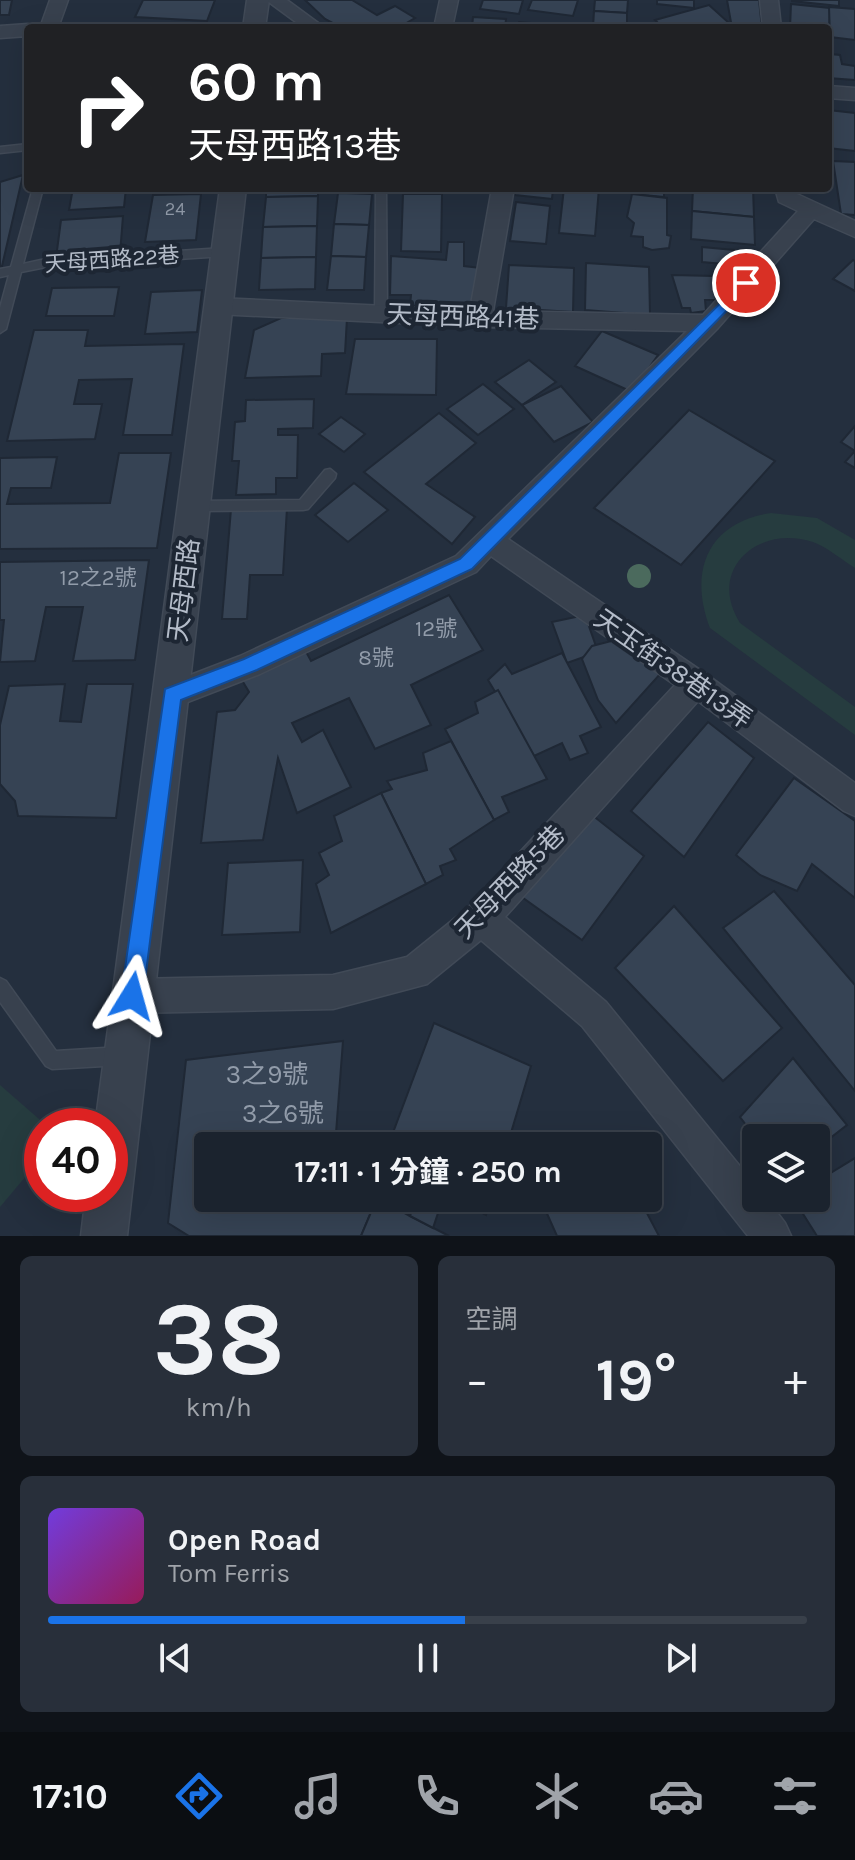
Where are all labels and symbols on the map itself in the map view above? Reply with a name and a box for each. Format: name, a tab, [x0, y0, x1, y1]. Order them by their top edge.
house number: 24	[165, 198, 185, 220]
street label: 天母西路22巷	[44, 242, 180, 278]
pin	[712, 249, 780, 317]
street label: 天母西路41巷	[386, 299, 540, 335]
street label: 天母西路	[162, 536, 206, 644]
house number: 12之2號	[60, 565, 136, 591]
street label: 天玉街38巷13弄	[588, 603, 758, 735]
house number: 12號	[415, 616, 457, 642]
house number: 8號	[358, 645, 394, 671]
street label: 天母西路5巷	[449, 819, 571, 945]
position arrow	[90, 954, 174, 1038]
house number: 3之9號	[226, 1059, 308, 1090]
house number: 3之6號	[242, 1098, 324, 1129]
speed limit sign: 40	[24, 1108, 128, 1212]

